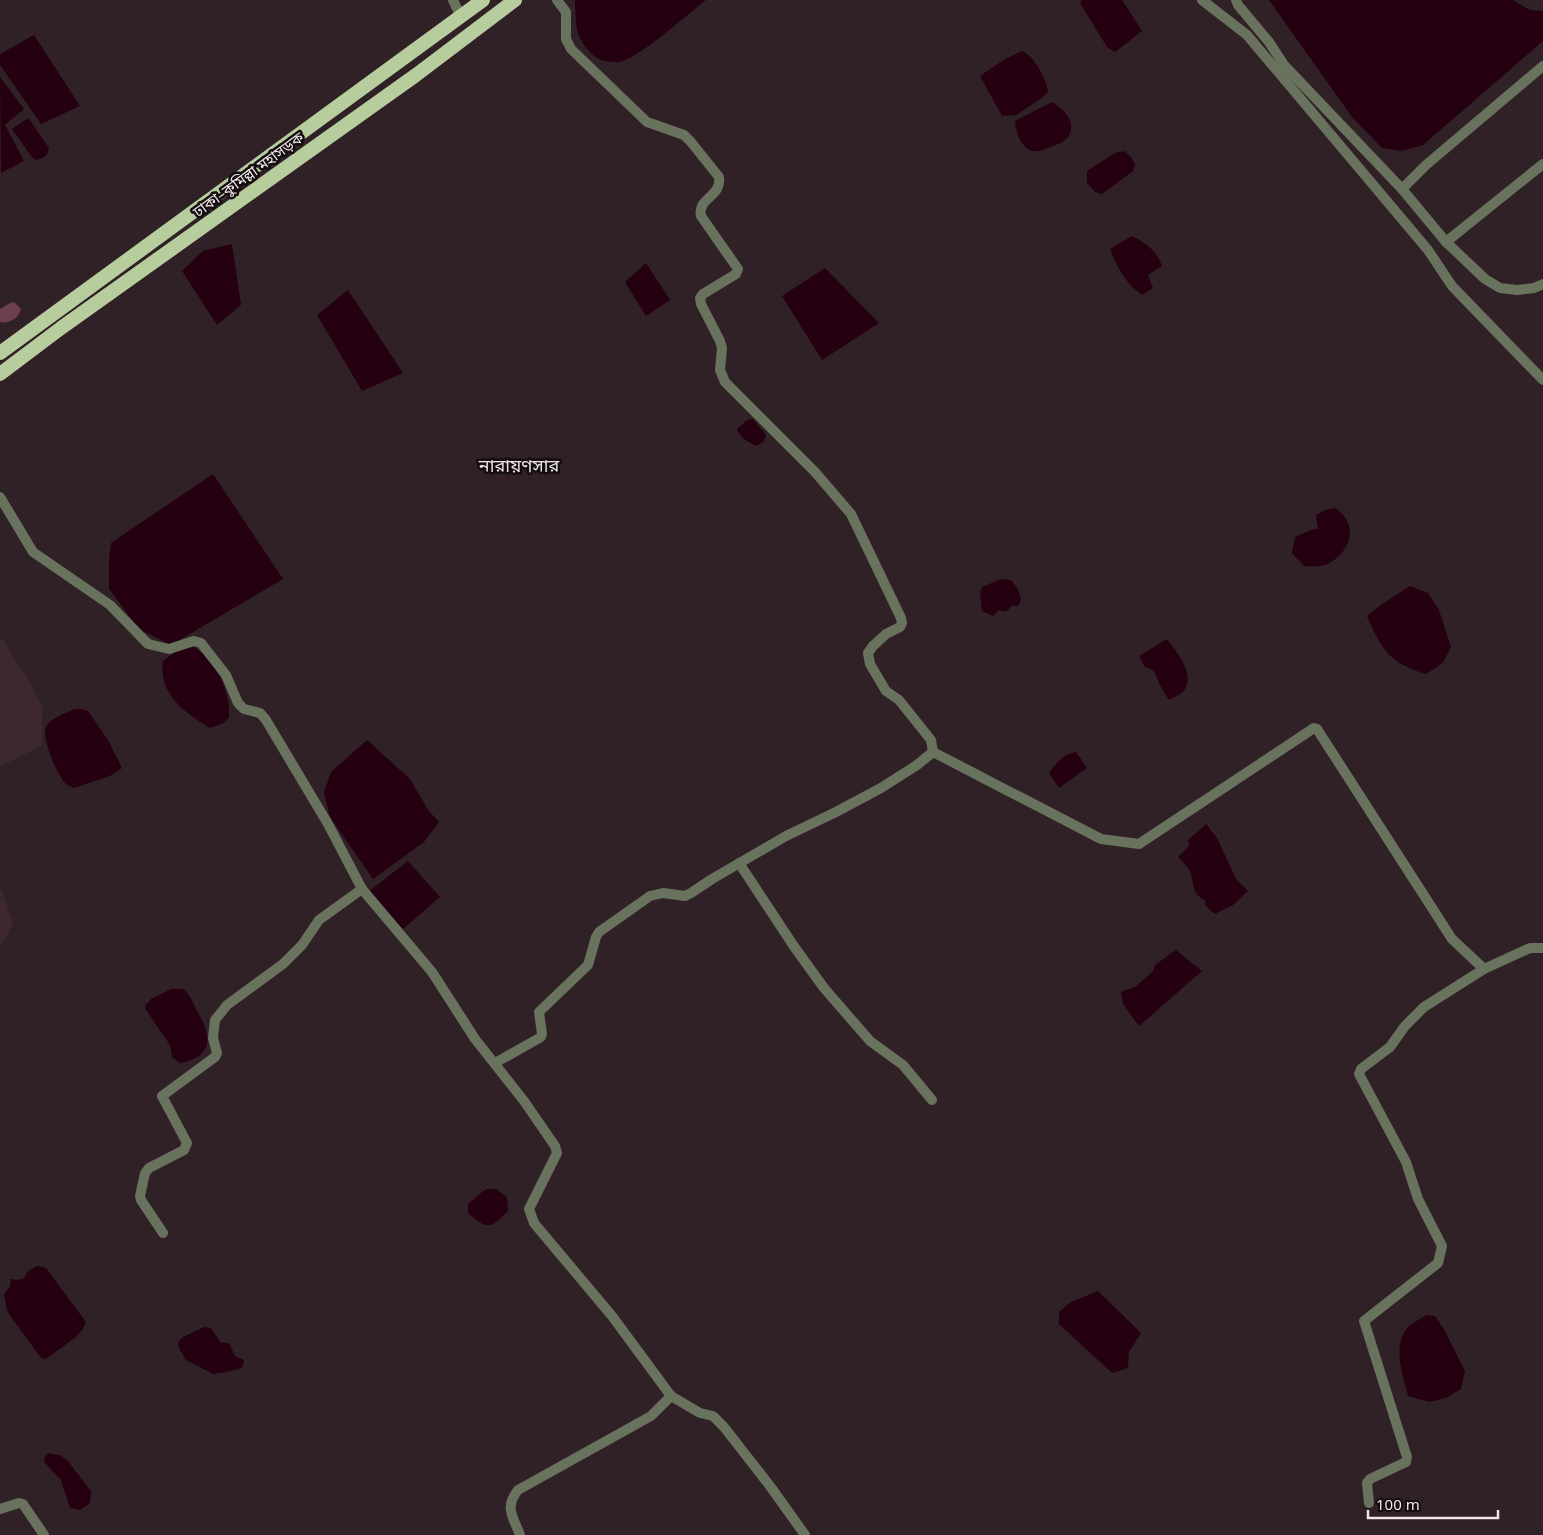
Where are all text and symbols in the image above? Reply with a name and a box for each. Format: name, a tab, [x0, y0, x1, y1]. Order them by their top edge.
street label: ঢাকা–কুমিল্লা মহাসড়ক	[188, 127, 308, 222]
district label: নারায়ণসার	[478, 453, 559, 477]
scale bar	[1368, 1488, 1498, 1520]
text: 100 m	[1376, 1494, 1420, 1514]

